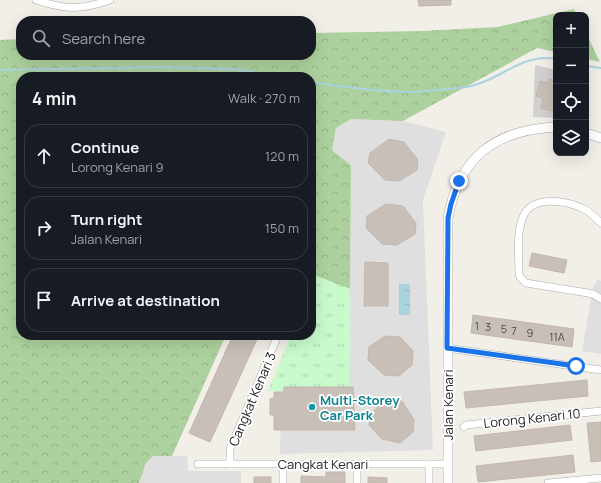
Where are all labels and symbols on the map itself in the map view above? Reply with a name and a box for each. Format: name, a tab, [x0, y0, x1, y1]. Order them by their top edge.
route end	[450, 172, 468, 190]
house number: 1	[475, 318, 479, 333]
house number: 3	[485, 319, 491, 334]
house number: 5	[501, 321, 507, 336]
house number: 7	[511, 323, 517, 338]
house number: 9	[527, 325, 534, 340]
house number: 11A	[549, 329, 565, 344]
street label: Cangkat Kenari 3	[224, 349, 280, 449]
route start	[567, 357, 585, 375]
street label: Jalan Kenari	[439, 369, 457, 441]
place label: Multi-Storey Car Park	[320, 391, 400, 424]
marker: Multi-Storey Car Park	[307, 402, 317, 412]
street label: Lorong Kenari 10	[483, 404, 581, 432]
street label: Cangkat Kenari	[278, 455, 368, 473]

